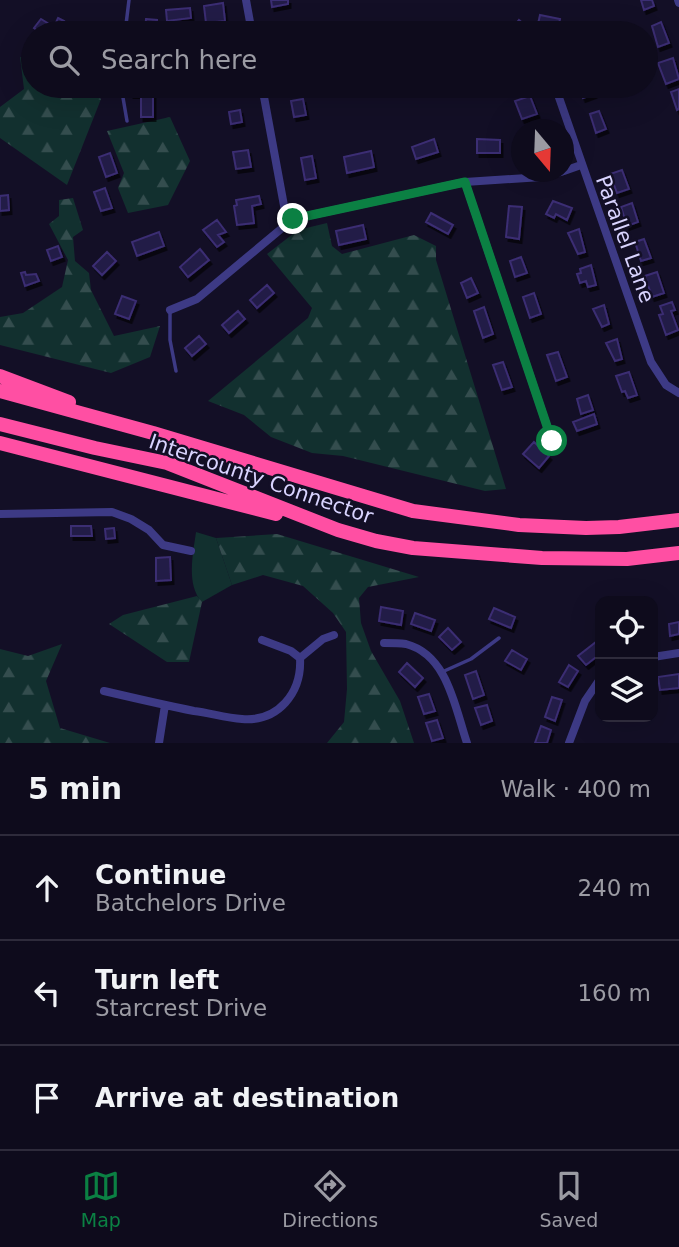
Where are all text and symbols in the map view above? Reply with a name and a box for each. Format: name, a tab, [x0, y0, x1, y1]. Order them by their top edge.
search box	[21, 21, 658, 98]
icon: search	[45, 41, 83, 79]
text: Search here	[101, 45, 257, 75]
north arrow	[511, 119, 574, 182]
street label: Parallel Lane	[591, 172, 659, 306]
route end	[277, 203, 308, 234]
route start	[536, 425, 567, 456]
street label: Intercounty Connector	[146, 429, 377, 529]
map controls	[595, 596, 658, 722]
button: locate	[595, 596, 658, 659]
button: layers	[595, 659, 658, 722]
text: 5 min	[28, 771, 122, 806]
text: Walk · 400 m	[500, 776, 651, 802]
text: Continue	[95, 860, 226, 890]
icon: ahead	[28, 869, 66, 907]
text: 240 m	[577, 875, 651, 901]
text: Batchelors Drive	[95, 890, 286, 916]
text: Turn left	[95, 965, 219, 995]
icon: left	[28, 974, 66, 1012]
text: 160 m	[577, 980, 651, 1006]
text: Starcrest Drive	[95, 995, 267, 1021]
icon: arrive	[28, 1079, 66, 1117]
text: Arrive at destination	[95, 1083, 399, 1113]
tab: Map	[81, 1167, 121, 1231]
tab: Directions	[282, 1167, 378, 1231]
tab: Saved	[540, 1167, 598, 1231]

